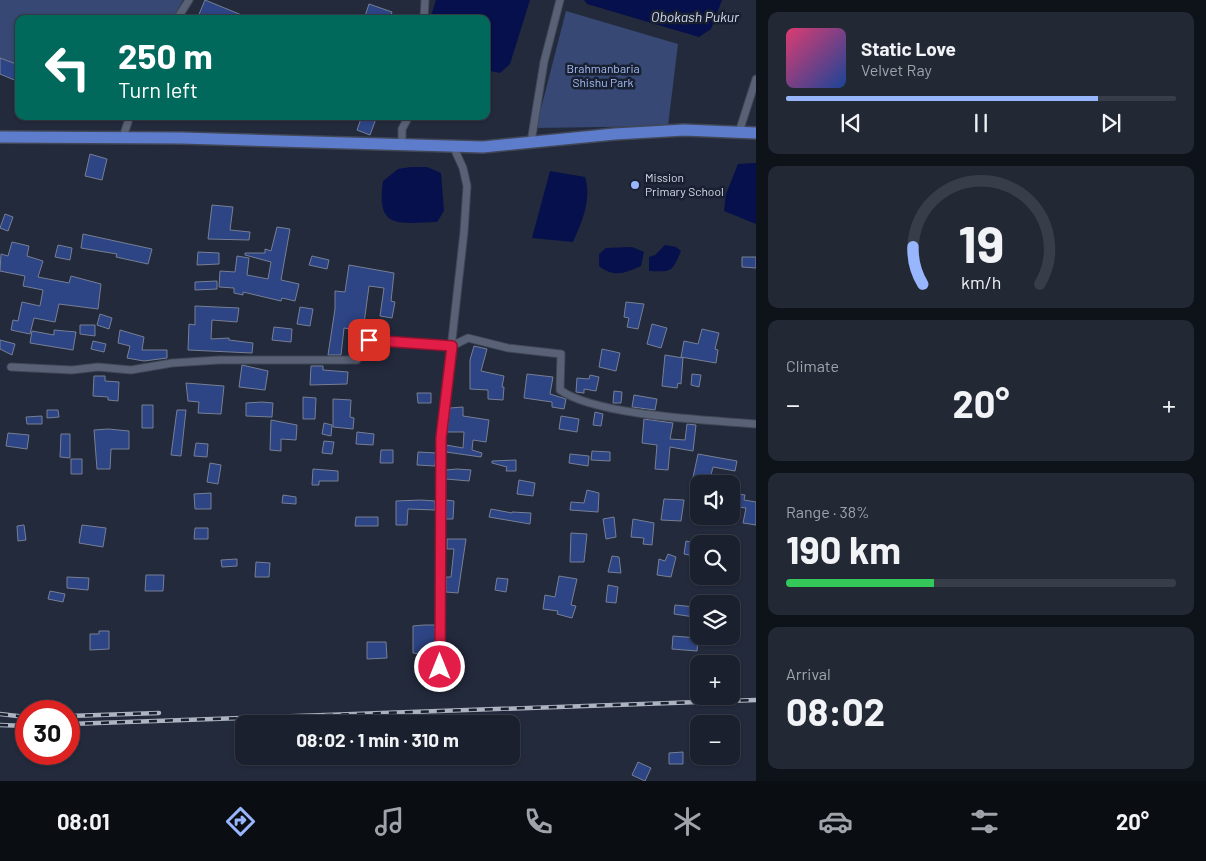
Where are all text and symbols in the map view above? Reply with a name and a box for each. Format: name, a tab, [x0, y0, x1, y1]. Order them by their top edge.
water label: Obokash Pukur	[651, 8, 740, 25]
text: 250 m	[118, 34, 213, 76]
icon: left	[35, 35, 100, 100]
text: Static Love	[861, 37, 956, 60]
text: Velvet Ray	[861, 60, 932, 79]
park label: Brahmanbaria Shishu Park	[566, 61, 640, 89]
text: Turn left	[118, 76, 198, 102]
icon: previous	[837, 109, 865, 137]
icon: pause	[967, 109, 995, 137]
icon: next	[1097, 109, 1125, 137]
place label: Mission Primary School	[645, 170, 724, 198]
marker: Mission Primary School	[629, 179, 641, 191]
text: 19	[958, 211, 1004, 273]
text: km/h	[961, 271, 1001, 293]
pin	[348, 319, 390, 361]
icon: arrive	[355, 326, 383, 354]
text: Climate	[786, 356, 839, 375]
text: 20°	[952, 380, 1010, 426]
text: −	[786, 387, 800, 421]
text: +	[1162, 387, 1176, 421]
map controls	[690, 475, 740, 765]
button: sound	[690, 475, 740, 525]
text: Range · 38%	[786, 502, 870, 521]
text: 190 km	[786, 526, 901, 572]
button: search	[690, 535, 740, 585]
button: layers	[690, 595, 740, 645]
position arrow	[413, 640, 465, 692]
button: +	[690, 655, 740, 705]
text: Arrival	[786, 664, 831, 683]
text: 08:02	[786, 688, 885, 734]
speed limit sign: 30	[15, 700, 80, 765]
button: −	[690, 715, 740, 765]
text: 08:02 · 1 min · 310 m	[296, 728, 459, 751]
icon: directions	[223, 804, 258, 839]
icon: music	[372, 804, 407, 839]
icon: phone	[521, 804, 556, 839]
icon: climate	[670, 804, 705, 839]
icon: car	[818, 804, 853, 839]
icon: filters	[967, 804, 1002, 839]
text: 08:01	[57, 808, 109, 834]
text: 20°	[1116, 808, 1149, 834]

